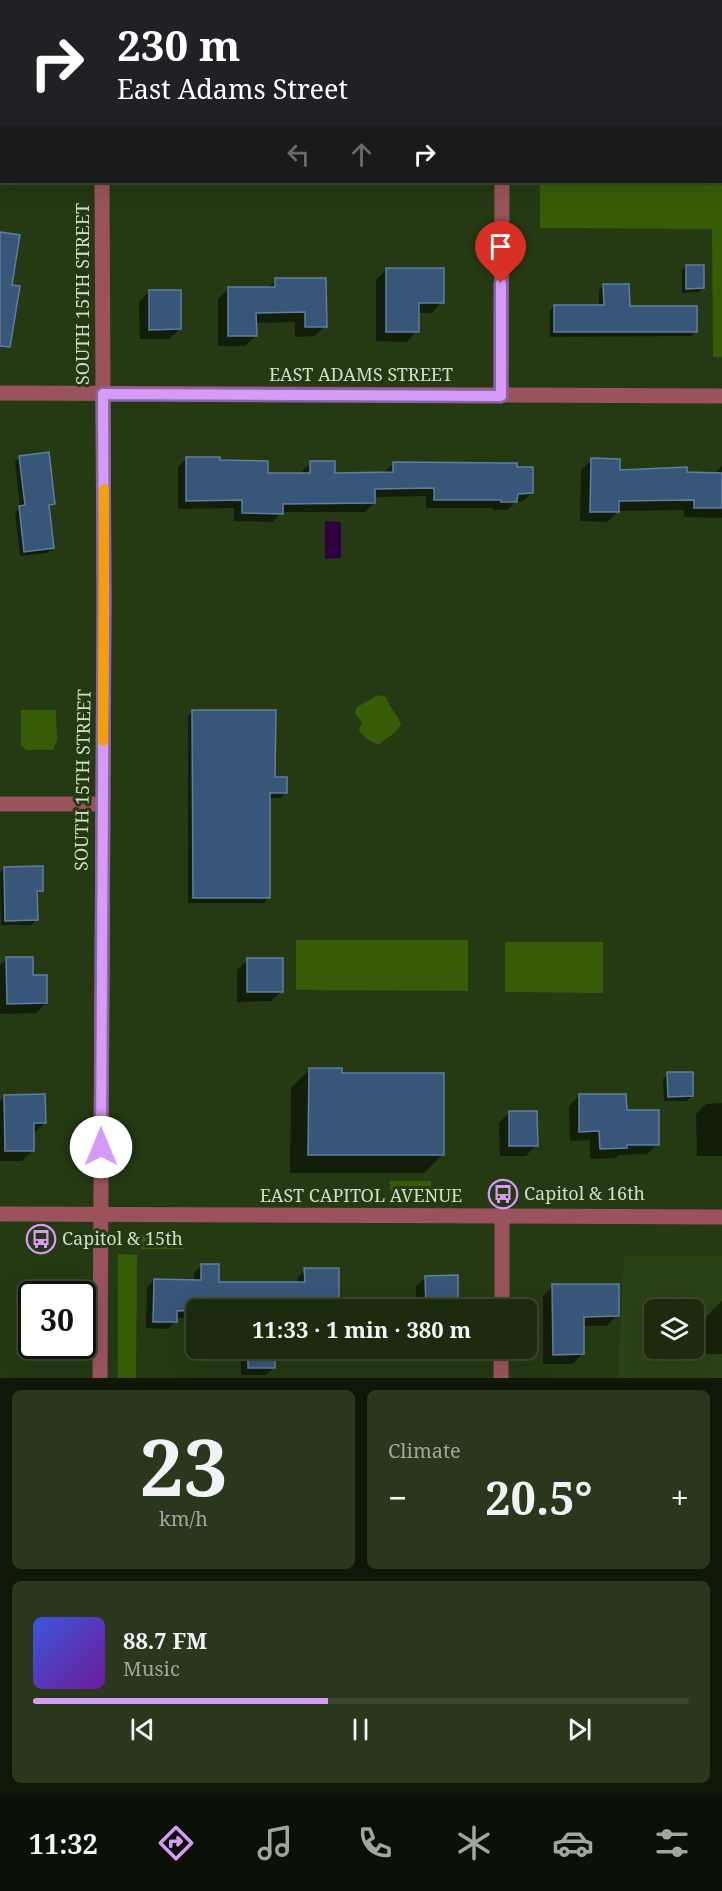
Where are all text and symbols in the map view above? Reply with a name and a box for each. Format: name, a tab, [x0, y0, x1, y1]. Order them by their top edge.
text: 230 m	[117, 16, 241, 73]
icon: right	[18, 24, 96, 102]
text: East Adams Street	[117, 70, 348, 107]
icon: left	[282, 138, 315, 171]
icon: ahead	[345, 138, 378, 171]
icon: right	[408, 138, 441, 171]
street label: SOUTH 15TH STREET	[70, 203, 94, 385]
pin	[475, 221, 526, 283]
icon: arrive	[484, 230, 517, 263]
street label: EAST ADAMS STREET	[269, 362, 453, 386]
street label: SOUTH 15TH STREET	[68, 689, 96, 871]
position arrow	[69, 1115, 133, 1179]
bus stop icon: Capitol & 16th	[487, 1178, 519, 1210]
place label: Capitol & 16th	[524, 1181, 645, 1205]
street label: EAST CAPITOL AVENUE	[260, 1183, 462, 1207]
bus stop icon: Capitol & 15th	[25, 1223, 57, 1255]
place label: Capitol & 15th	[62, 1226, 183, 1250]
speed limit sign: 30	[18, 1281, 96, 1359]
map controls	[644, 1299, 704, 1359]
button: layers	[644, 1299, 704, 1359]
text: 11:33 · 1 min · 380 m	[252, 1314, 471, 1344]
text: 23	[139, 1413, 228, 1519]
text: Climate	[388, 1437, 461, 1464]
text: 20.5°	[485, 1467, 593, 1528]
text: −	[388, 1475, 407, 1520]
text: +	[671, 1475, 689, 1520]
text: km/h	[159, 1505, 208, 1532]
text: 88.7 FM	[123, 1625, 207, 1655]
text: Music	[123, 1655, 180, 1682]
icon: previous	[126, 1713, 159, 1746]
icon: pause	[344, 1713, 377, 1746]
icon: next	[563, 1713, 596, 1746]
icon: directions	[155, 1822, 197, 1864]
icon: music	[254, 1822, 296, 1864]
icon: phone	[354, 1822, 396, 1864]
icon: climate	[453, 1822, 495, 1864]
icon: car	[552, 1822, 594, 1864]
icon: filters	[651, 1822, 693, 1864]
text: 11:32	[29, 1825, 98, 1862]

